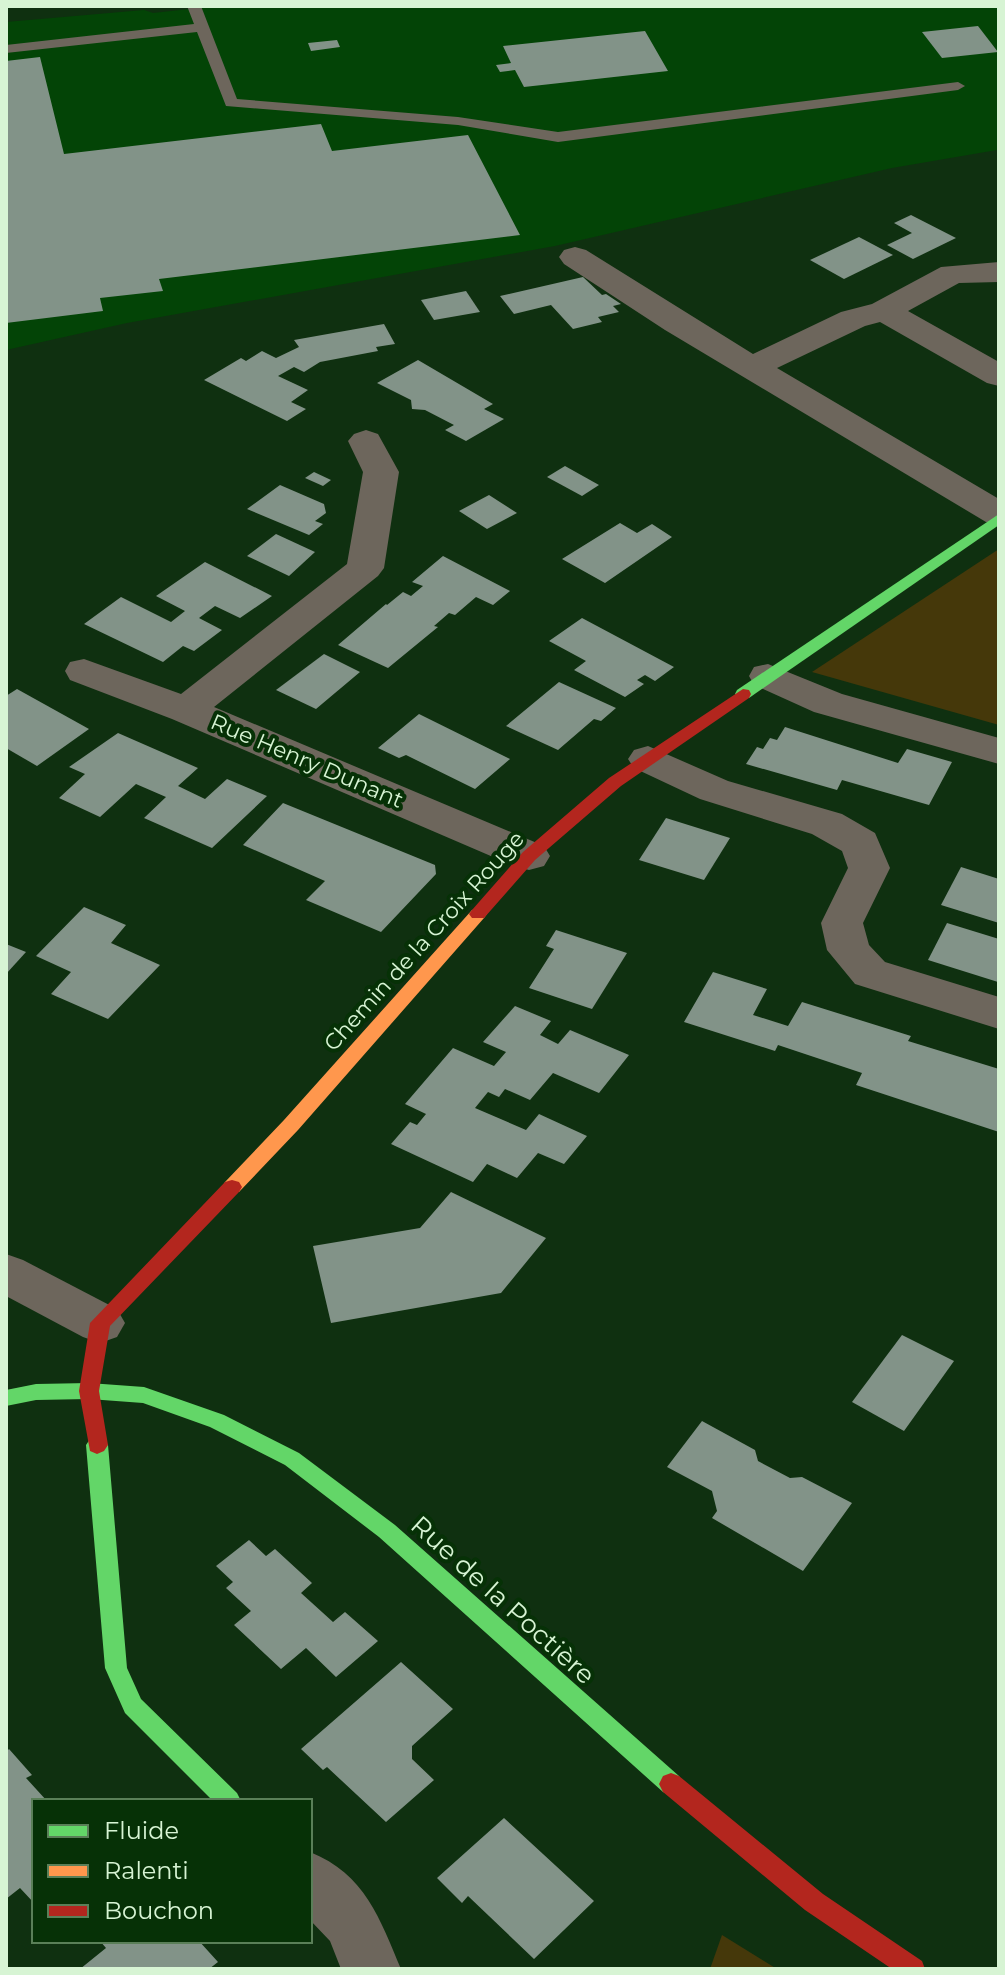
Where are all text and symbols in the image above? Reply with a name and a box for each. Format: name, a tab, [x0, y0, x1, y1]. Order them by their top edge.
street label: Rue Henry Dunant	[207, 708, 407, 814]
street label: Chemin de la Croix Rouge	[318, 826, 530, 1056]
street label: Rue de la Poctière	[404, 1509, 602, 1691]
legend	[32, 1799, 312, 1943]
text: Fluide	[104, 1816, 179, 1845]
text: Ralenti	[104, 1856, 189, 1885]
text: Bouchon	[104, 1896, 214, 1925]

